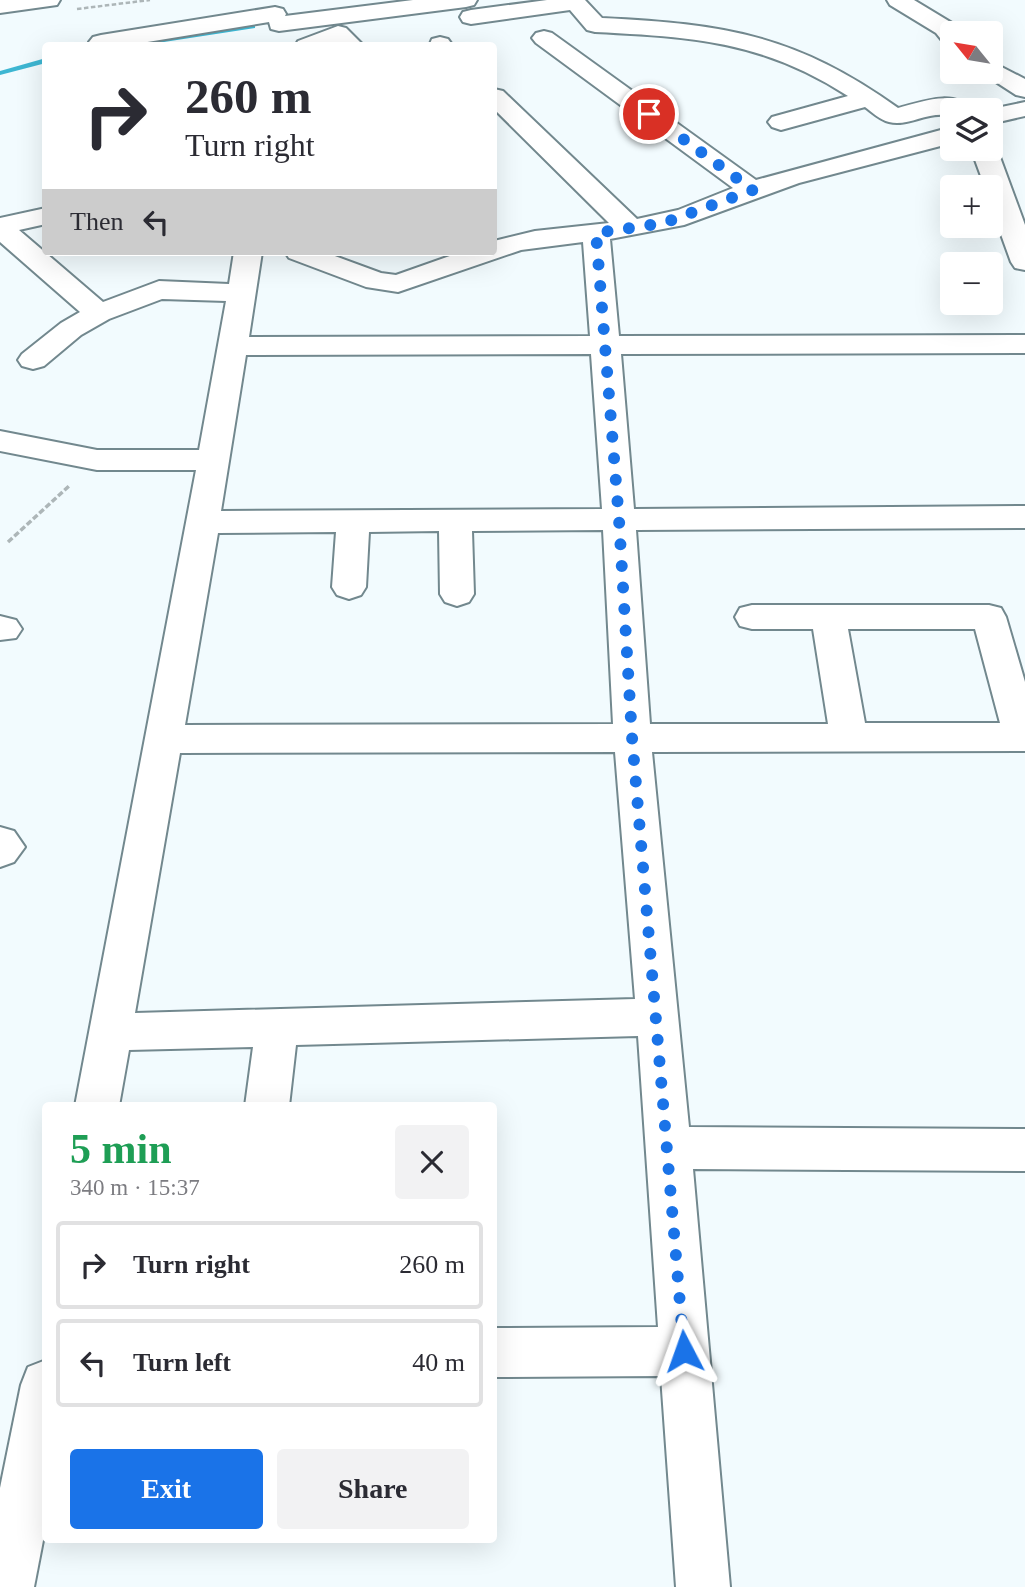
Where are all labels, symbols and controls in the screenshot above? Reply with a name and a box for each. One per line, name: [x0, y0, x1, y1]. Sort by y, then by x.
north arrow: [940, 21, 1003, 84]
map controls: [940, 21, 1003, 315]
text: 260 m: [185, 69, 312, 124]
icon: right: [70, 70, 161, 161]
pin: [619, 84, 679, 144]
icon: arrive: [630, 95, 668, 133]
button: layers: [940, 98, 1003, 161]
text: Turn right: [185, 127, 315, 163]
button: +: [940, 175, 1003, 238]
icon: left: [137, 203, 175, 241]
text: Then: [70, 207, 123, 236]
button: −: [940, 252, 1003, 315]
button: close: [395, 1125, 469, 1199]
text: 5 min: [70, 1126, 172, 1172]
text: 340 m · 15:37: [70, 1175, 200, 1200]
icon: right: [74, 1246, 112, 1284]
text: Turn right: [133, 1250, 250, 1279]
text: 260 m: [399, 1250, 465, 1279]
position arrow: [647, 1314, 721, 1388]
icon: left: [74, 1344, 112, 1382]
text: Turn left: [133, 1348, 231, 1377]
text: 40 m: [412, 1348, 465, 1377]
button: Exit: [70, 1449, 263, 1529]
button: Share: [277, 1449, 469, 1529]

